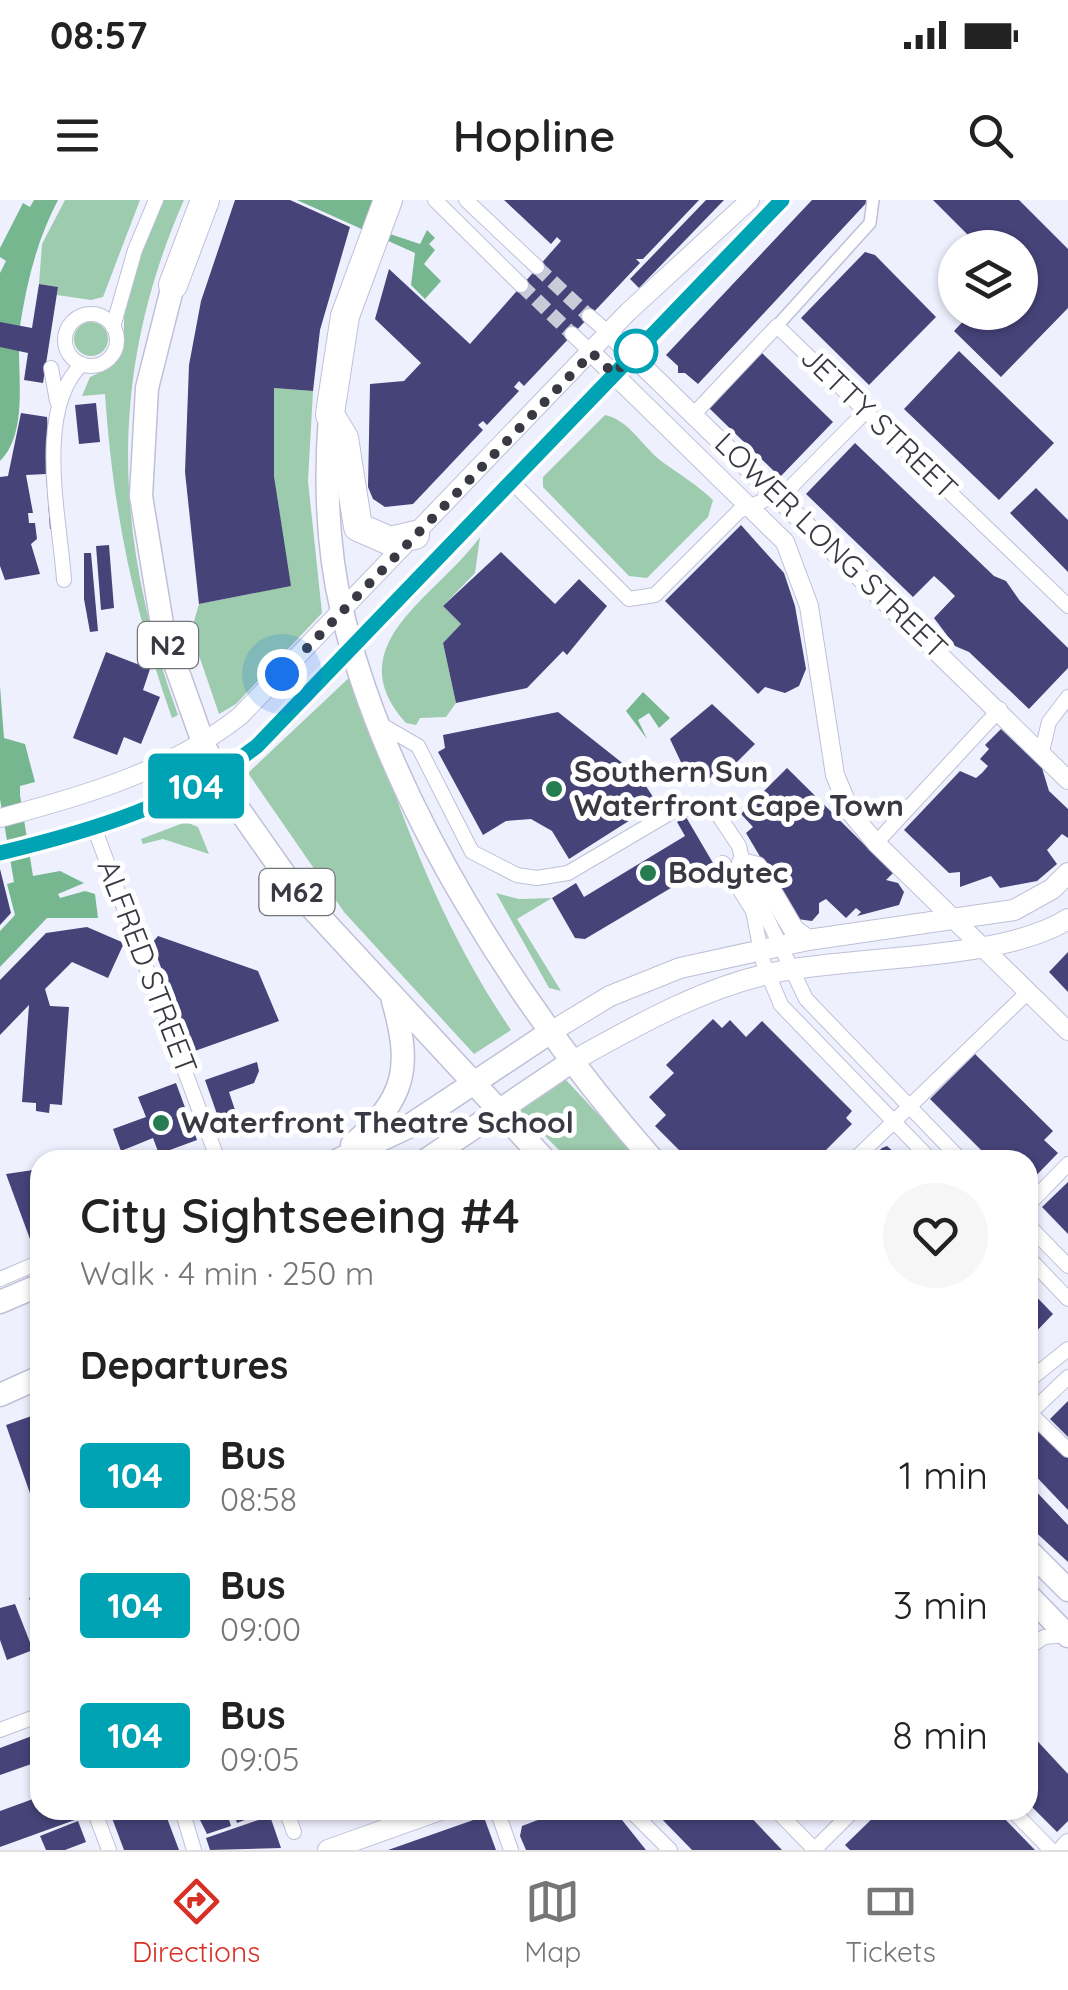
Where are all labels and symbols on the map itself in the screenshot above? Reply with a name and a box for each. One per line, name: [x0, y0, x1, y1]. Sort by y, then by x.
unlabelled marker: [615, 330, 657, 372]
street label: JETTY STREET: [793, 338, 966, 507]
street label: LOWER LONG STREET: [707, 424, 956, 666]
road number: N2: [138, 622, 198, 668]
your location: [257, 649, 307, 699]
place label: Southern Sun Waterfront Cape Town: [574, 752, 904, 824]
line badge: 104: [138, 754, 254, 818]
marker: Southern Sun Waterfront Cape Town: [543, 778, 565, 800]
place label: Bodytec: [668, 853, 788, 891]
street label: ALFRED STREET: [90, 854, 206, 1079]
marker: Bodytec: [637, 862, 659, 884]
road number: M62: [260, 869, 334, 915]
place label: Waterfront Theatre School: [181, 1103, 574, 1141]
marker: Waterfront Theatre School: [150, 1112, 172, 1134]

